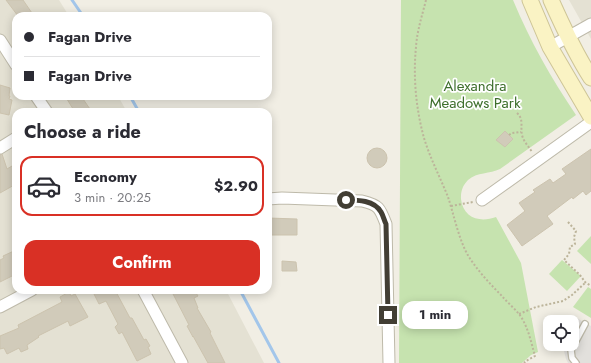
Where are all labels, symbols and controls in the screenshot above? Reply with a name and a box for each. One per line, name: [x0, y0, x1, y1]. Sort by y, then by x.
text: Fagan Drive: [48, 26, 132, 48]
text: Fagan Drive: [48, 65, 132, 87]
park label: Alexandra Meadows Park: [429, 75, 521, 114]
text: Choose a ride: [24, 119, 141, 145]
text: Economy: [74, 166, 137, 188]
icon: car: [26, 168, 62, 204]
text: $2.90: [214, 175, 258, 197]
text: 3 min · 20:25: [74, 188, 151, 207]
route start: [337, 191, 355, 209]
button: Confirm: [24, 240, 260, 286]
callout: 1 min: [402, 301, 468, 329]
text: 1 min: [419, 305, 451, 324]
route end: [379, 306, 397, 324]
map controls: [543, 315, 579, 351]
button: locate: [543, 315, 579, 351]

